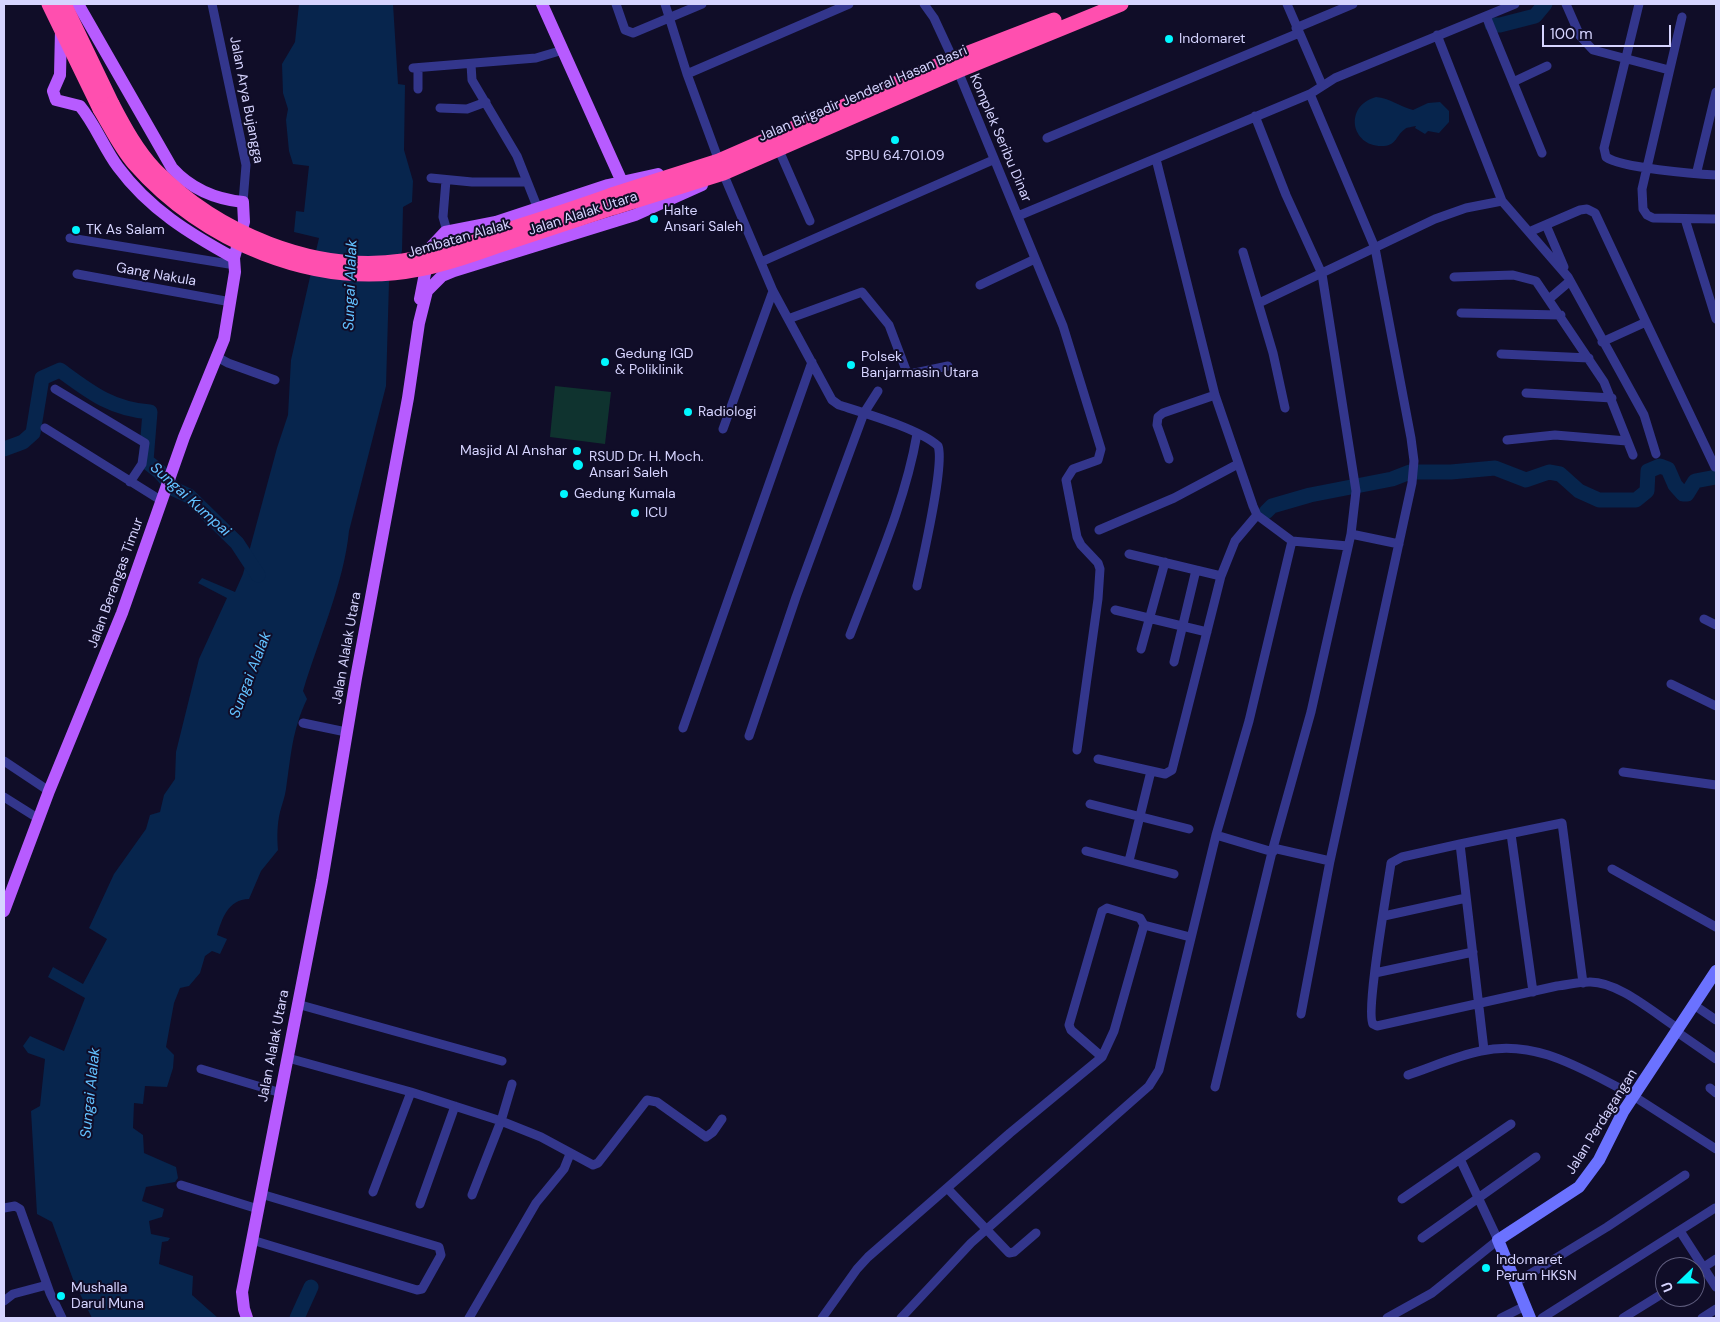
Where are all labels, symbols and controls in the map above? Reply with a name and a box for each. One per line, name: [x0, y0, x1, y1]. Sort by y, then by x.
scale bar: [1545, 15, 1674, 47]
text: 100 m: [1550, 24, 1593, 44]
place label: Indomaret: [1179, 31, 1246, 47]
marker: Indomaret: [1163, 33, 1175, 45]
street label: Jalan Arya Bujangga: [225, 35, 267, 165]
street label: Jalan Brigadir Jenderal Hasan Basri: [756, 42, 970, 146]
street label: Komplek Seribu Dinar: [965, 71, 1035, 205]
marker: SPBU 64.701.09: [889, 134, 901, 146]
place label: SPBU 64.701.09: [845, 148, 945, 164]
street label: Jalan Alalak Utara: [526, 188, 640, 240]
place label: Halte Ansari Saleh: [664, 203, 743, 236]
marker: Halte Ansari Saleh: [648, 213, 660, 225]
street label: Jembatan Alalak: [406, 216, 512, 262]
place label: TK As Salam: [86, 222, 165, 238]
marker: TK As Salam: [70, 224, 82, 236]
water label: Sungai Alalak: [340, 239, 362, 331]
street label: Gang Nakula: [115, 260, 197, 290]
place label: Gedung IGD & Poliklinik: [615, 346, 693, 378]
place label: Polsek Banjarmasin Utara: [861, 349, 979, 382]
marker: Gedung IGD & Poliklinik: [599, 356, 611, 368]
marker: Polsek Banjarmasin Utara: [845, 359, 857, 371]
place label: Radiologi: [698, 404, 756, 420]
marker: Radiologi: [682, 406, 694, 418]
place label: Masjid Al Anshar: [460, 443, 567, 459]
marker: Masjid Al Anshar: [571, 445, 583, 457]
place label: RSUD Dr. H. Moch. Ansari Saleh: [589, 449, 704, 482]
marker: RSUD Dr. H. Moch. Ansari Saleh: [571, 458, 585, 472]
water label: Sungai Kumpai: [146, 459, 234, 541]
place label: Gedung Kumala: [574, 486, 676, 502]
marker: Gedung Kumala: [558, 488, 570, 500]
place label: ICU: [645, 505, 667, 521]
marker: ICU: [629, 507, 641, 519]
street label: Jalan Berangas Timur: [85, 516, 147, 650]
street label: Jalan Alalak Utara: [329, 591, 365, 705]
water label: Sungai Alalak: [226, 629, 276, 721]
street label: Jalan Alalak Utara: [255, 989, 293, 1103]
water label: Sungai Alalak: [77, 1047, 105, 1139]
street label: Jalan Perdagangan: [1563, 1066, 1641, 1178]
place label: Indomaret Perum HKSN: [1496, 1252, 1577, 1284]
north arrow: [1655, 1257, 1705, 1307]
marker: Indomaret Perum HKSN: [1480, 1262, 1492, 1274]
text: U: [1657, 1279, 1677, 1295]
place label: Mushalla Darul Muna: [71, 1280, 144, 1312]
marker: Mushalla Darul Muna: [55, 1290, 67, 1302]

